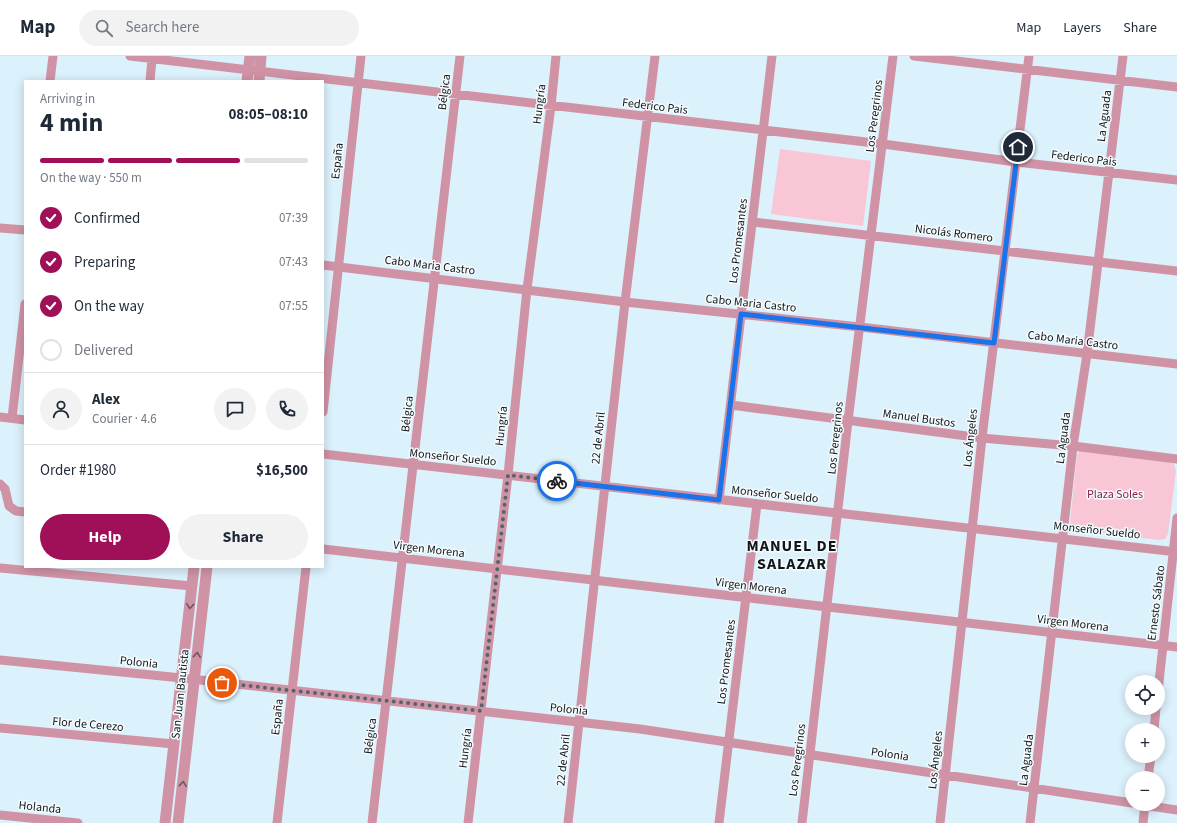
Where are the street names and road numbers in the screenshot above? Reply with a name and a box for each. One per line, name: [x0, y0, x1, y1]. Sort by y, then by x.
street label: Bélgica: [434, 73, 455, 111]
street label: Los Peregrinos: [862, 79, 887, 153]
street label: Hungría: [529, 83, 550, 125]
street label: La Aguada: [1093, 89, 1116, 143]
street label: Federico Pais: [621, 94, 689, 119]
street label: España: [327, 142, 348, 180]
street label: Federico Pais: [1050, 146, 1118, 171]
street label: Los Promesantes: [725, 198, 752, 284]
street label: Nicolás Romero: [914, 220, 994, 247]
street label: Cabo Maria Castro: [384, 252, 476, 279]
street label: Cabo Maria Castro: [705, 290, 797, 317]
street label: Cabo Maria Castro: [1027, 327, 1119, 354]
street label: Bélgica: [397, 395, 418, 433]
street label: Los Peregrinos: [823, 401, 848, 475]
street label: Hungría: [491, 405, 512, 447]
street label: Manuel Bustos: [882, 405, 956, 432]
street label: Los Ángeles: [959, 408, 982, 468]
street label: 22 de Abril: [587, 411, 610, 465]
street label: La Aguada: [1052, 411, 1075, 465]
street label: Monseñor Sueldo: [409, 444, 497, 471]
street label: Monseñor Sueldo: [731, 481, 819, 508]
street label: Monseñor Sueldo: [1053, 517, 1141, 544]
street label: Virgen Morena: [392, 537, 466, 562]
street label: Ernesto Sábato: [1143, 564, 1170, 642]
street label: Virgen Morena: [714, 574, 788, 599]
street label: Virgen Morena: [1036, 611, 1110, 636]
street label: Los Promesantes: [713, 619, 740, 705]
street label: San Juan Bautista: [167, 648, 194, 740]
street label: Polonia: [119, 652, 159, 673]
street label: España: [267, 698, 288, 736]
street label: Polonia: [549, 699, 589, 720]
street label: Flor de Cerezo: [52, 713, 124, 736]
street label: Bélgica: [360, 717, 381, 755]
street label: Los Peregrinos: [785, 723, 810, 797]
street label: Hungría: [455, 727, 476, 769]
street label: Los Ángeles: [924, 730, 947, 790]
street label: 22 de Abril: [552, 733, 575, 787]
street label: La Aguada: [1015, 733, 1038, 787]
street label: Polonia: [870, 743, 910, 766]
street label: Holanda: [18, 797, 62, 818]

